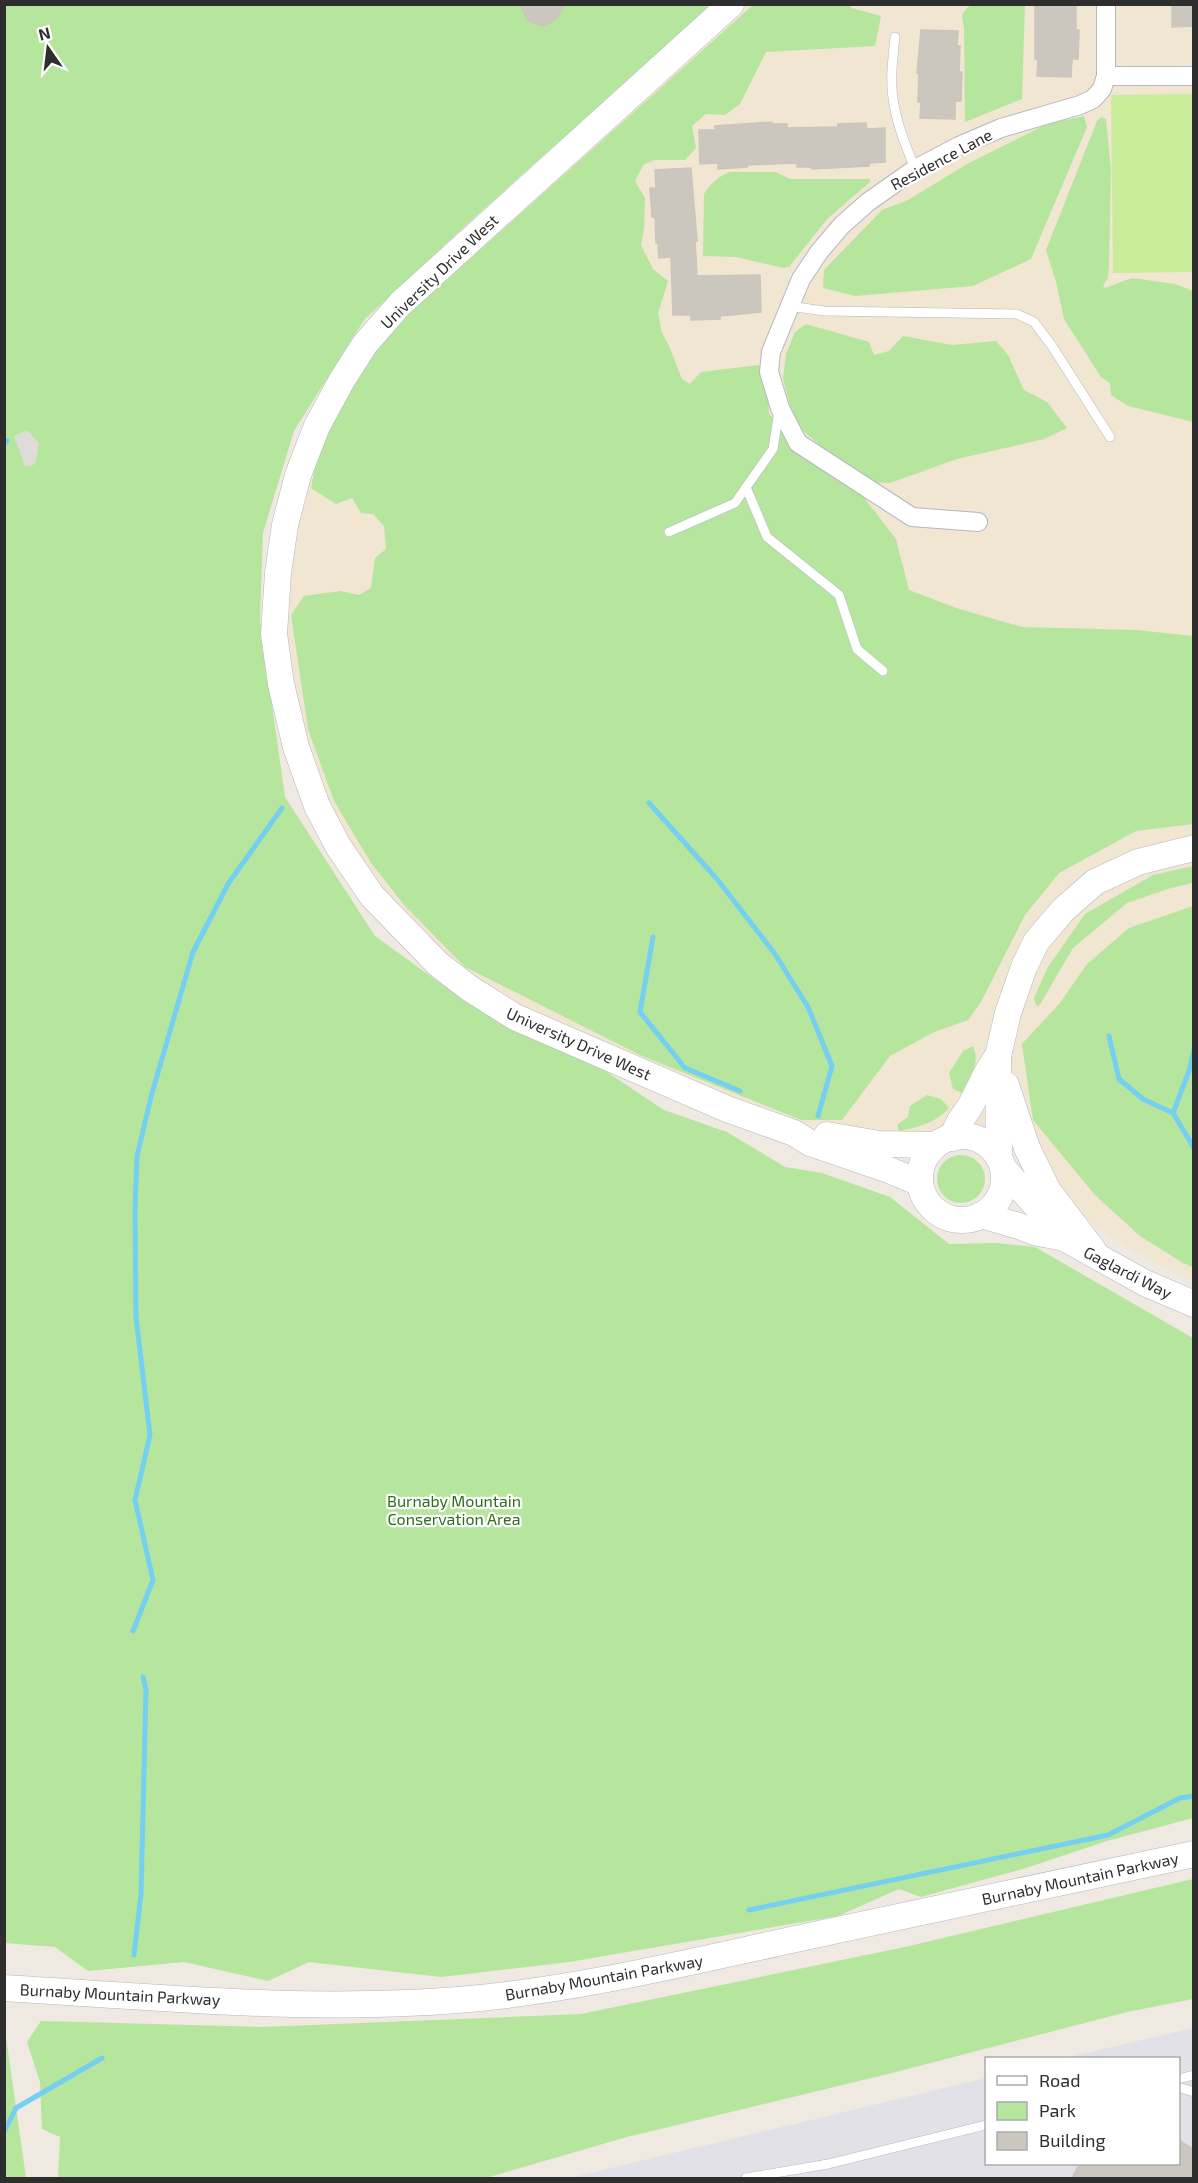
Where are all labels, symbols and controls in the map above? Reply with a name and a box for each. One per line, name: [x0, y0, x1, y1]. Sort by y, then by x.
north arrow: [18, 18, 78, 78]
text: N: [36, 22, 52, 44]
street label: Residence Lane: [887, 124, 995, 194]
street label: University Drive West: [376, 210, 502, 332]
street label: University Drive West: [504, 1003, 654, 1083]
street label: Gaglardi Way: [1081, 1242, 1176, 1303]
park label: Burnaby Mountain Conservation Area: [387, 1491, 521, 1528]
street label: Burnaby Mountain Parkway: [980, 1848, 1181, 1908]
street label: Burnaby Mountain Parkway: [504, 1950, 705, 2004]
street label: Burnaby Mountain Parkway: [19, 1979, 221, 2009]
legend: [985, 2057, 1180, 2165]
text: Road: [1039, 2069, 1080, 2091]
text: Park: [1039, 2099, 1076, 2121]
text: Building: [1039, 2129, 1106, 2151]

